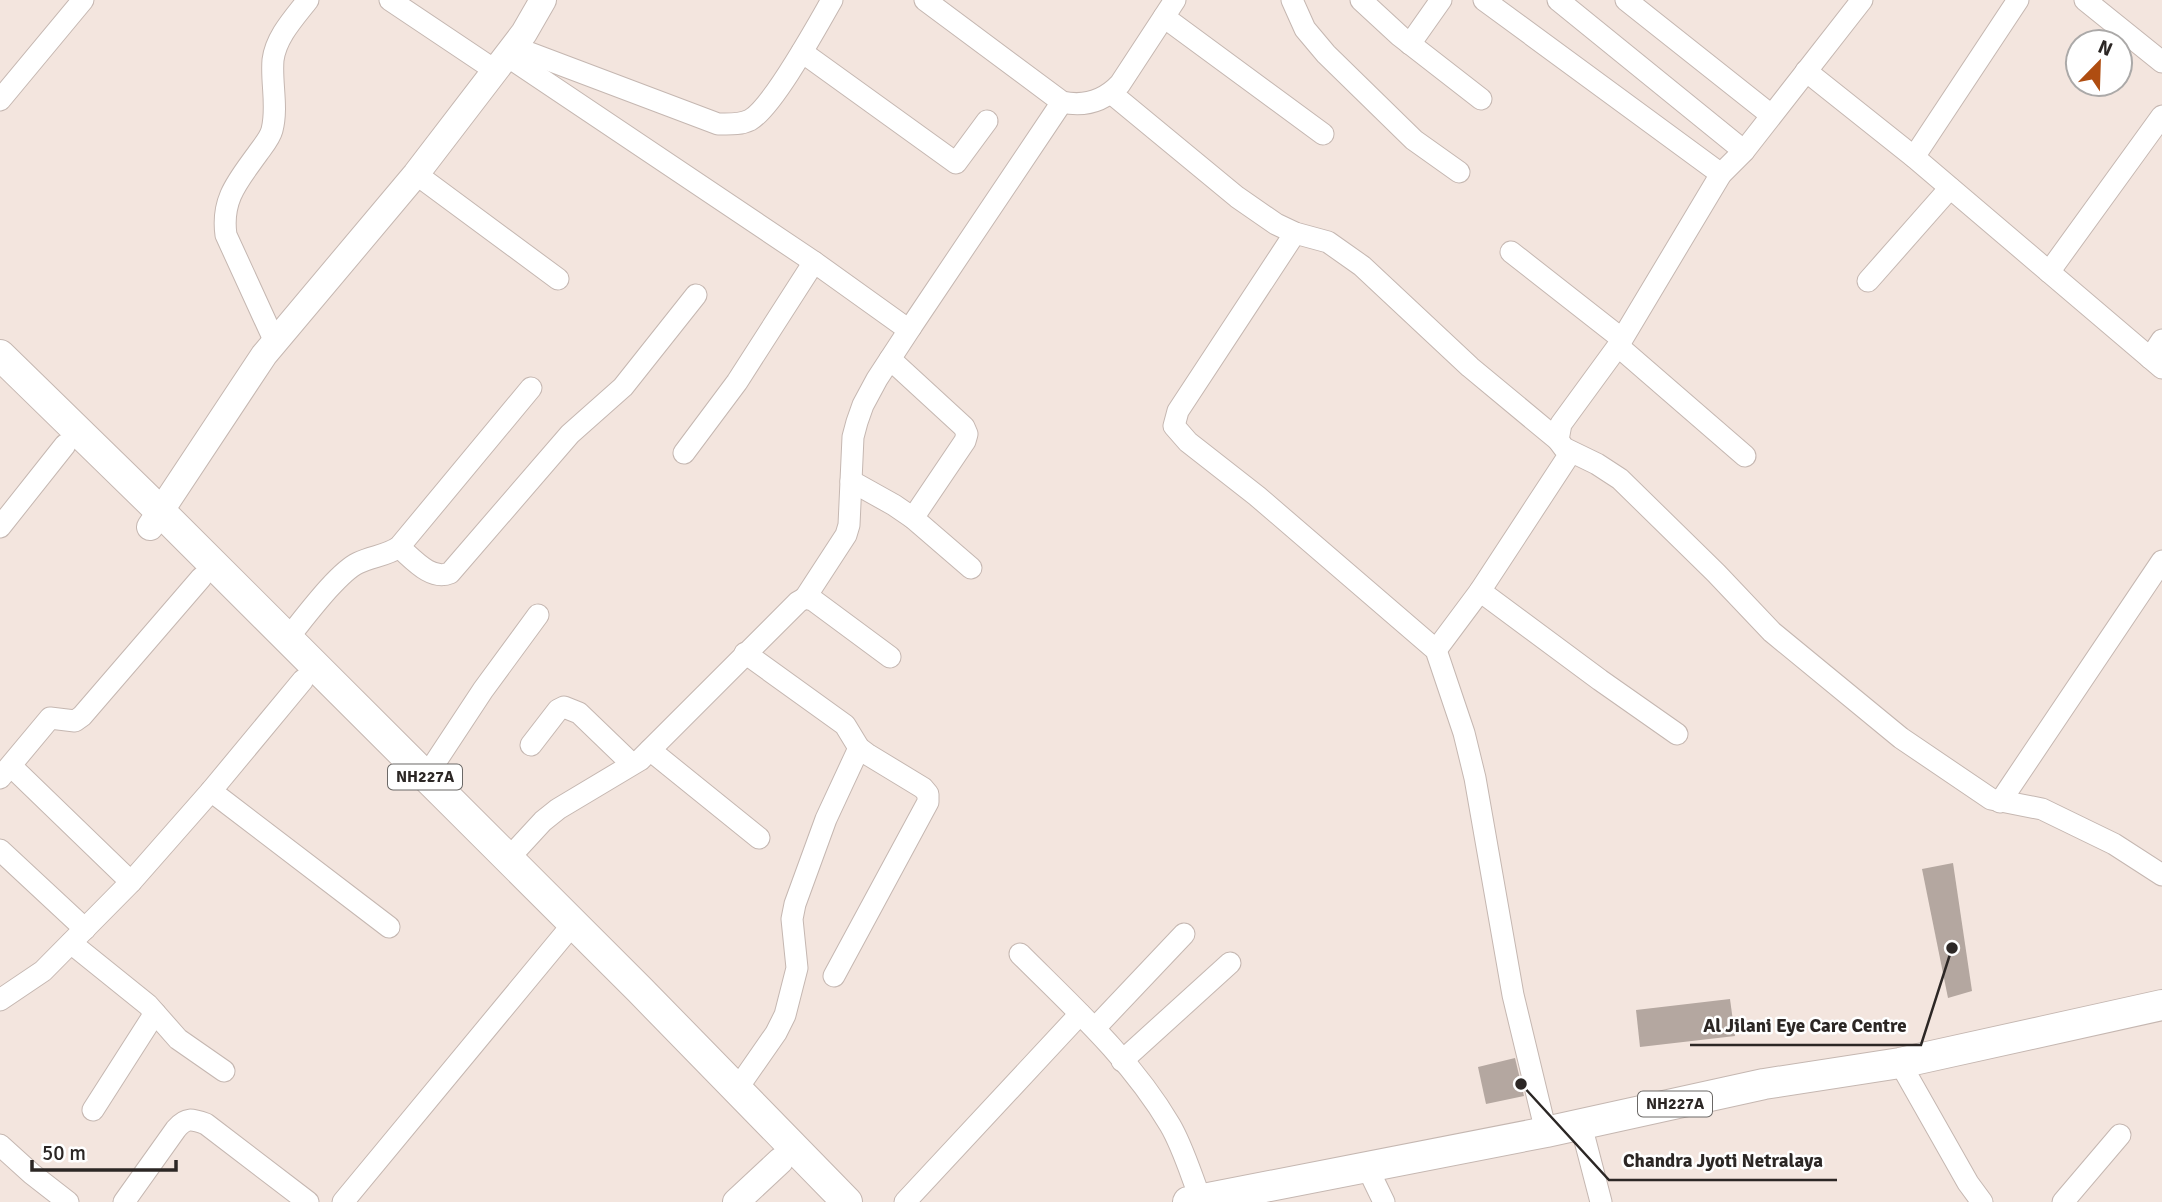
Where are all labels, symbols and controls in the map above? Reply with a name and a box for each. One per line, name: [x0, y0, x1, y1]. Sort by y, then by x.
north arrow: [2064, 28, 2134, 98]
text: N: [2094, 35, 2116, 62]
road number: NH227A: [388, 764, 462, 790]
callout: Al Jilani Eye Care Centre: [1690, 1005, 1921, 1045]
text: Al Jilani Eye Care Centre: [1703, 1014, 1907, 1038]
road number: NH227A: [1638, 1092, 1712, 1116]
scale bar: [32, 1128, 175, 1172]
text: 50 m: [42, 1140, 86, 1166]
callout: Chandra Jyoti Netralaya: [1609, 1140, 1837, 1180]
text: Chandra Jyoti Netralaya: [1623, 1149, 1823, 1173]

